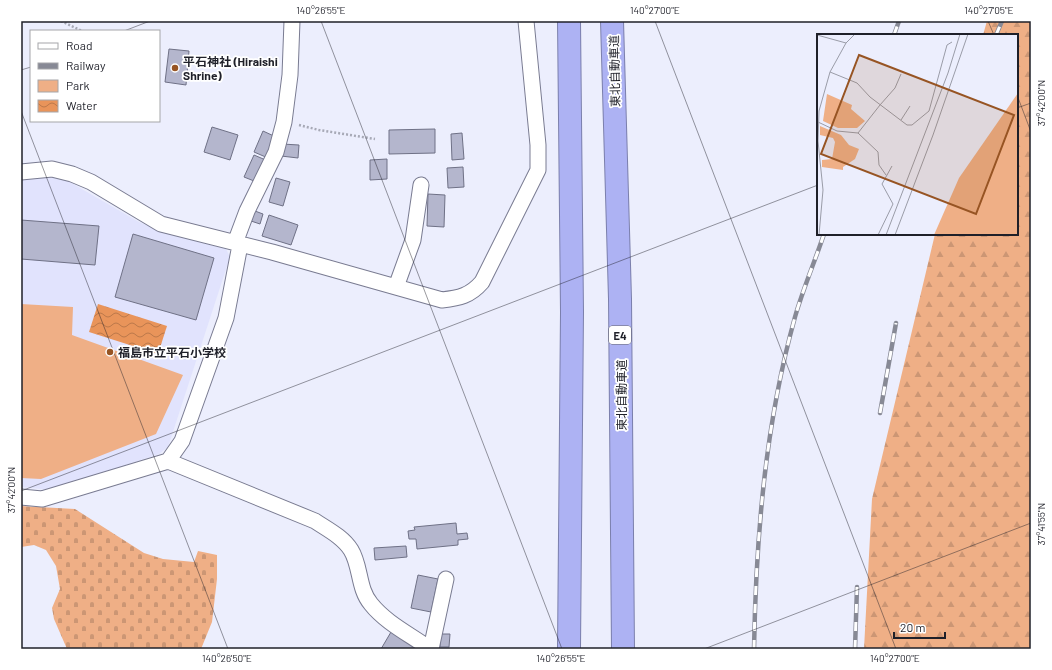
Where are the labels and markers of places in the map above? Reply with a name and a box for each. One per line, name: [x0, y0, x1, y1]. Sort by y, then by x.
place label: 平石神社 (Hiraishi Shrine): [183, 54, 278, 82]
marker: 平石神社 (Hiraishi Shrine): [170, 63, 180, 73]
place label: 福島市立平石小学校: [118, 345, 226, 359]
marker: 福島市立平石小学校: [105, 347, 115, 357]

